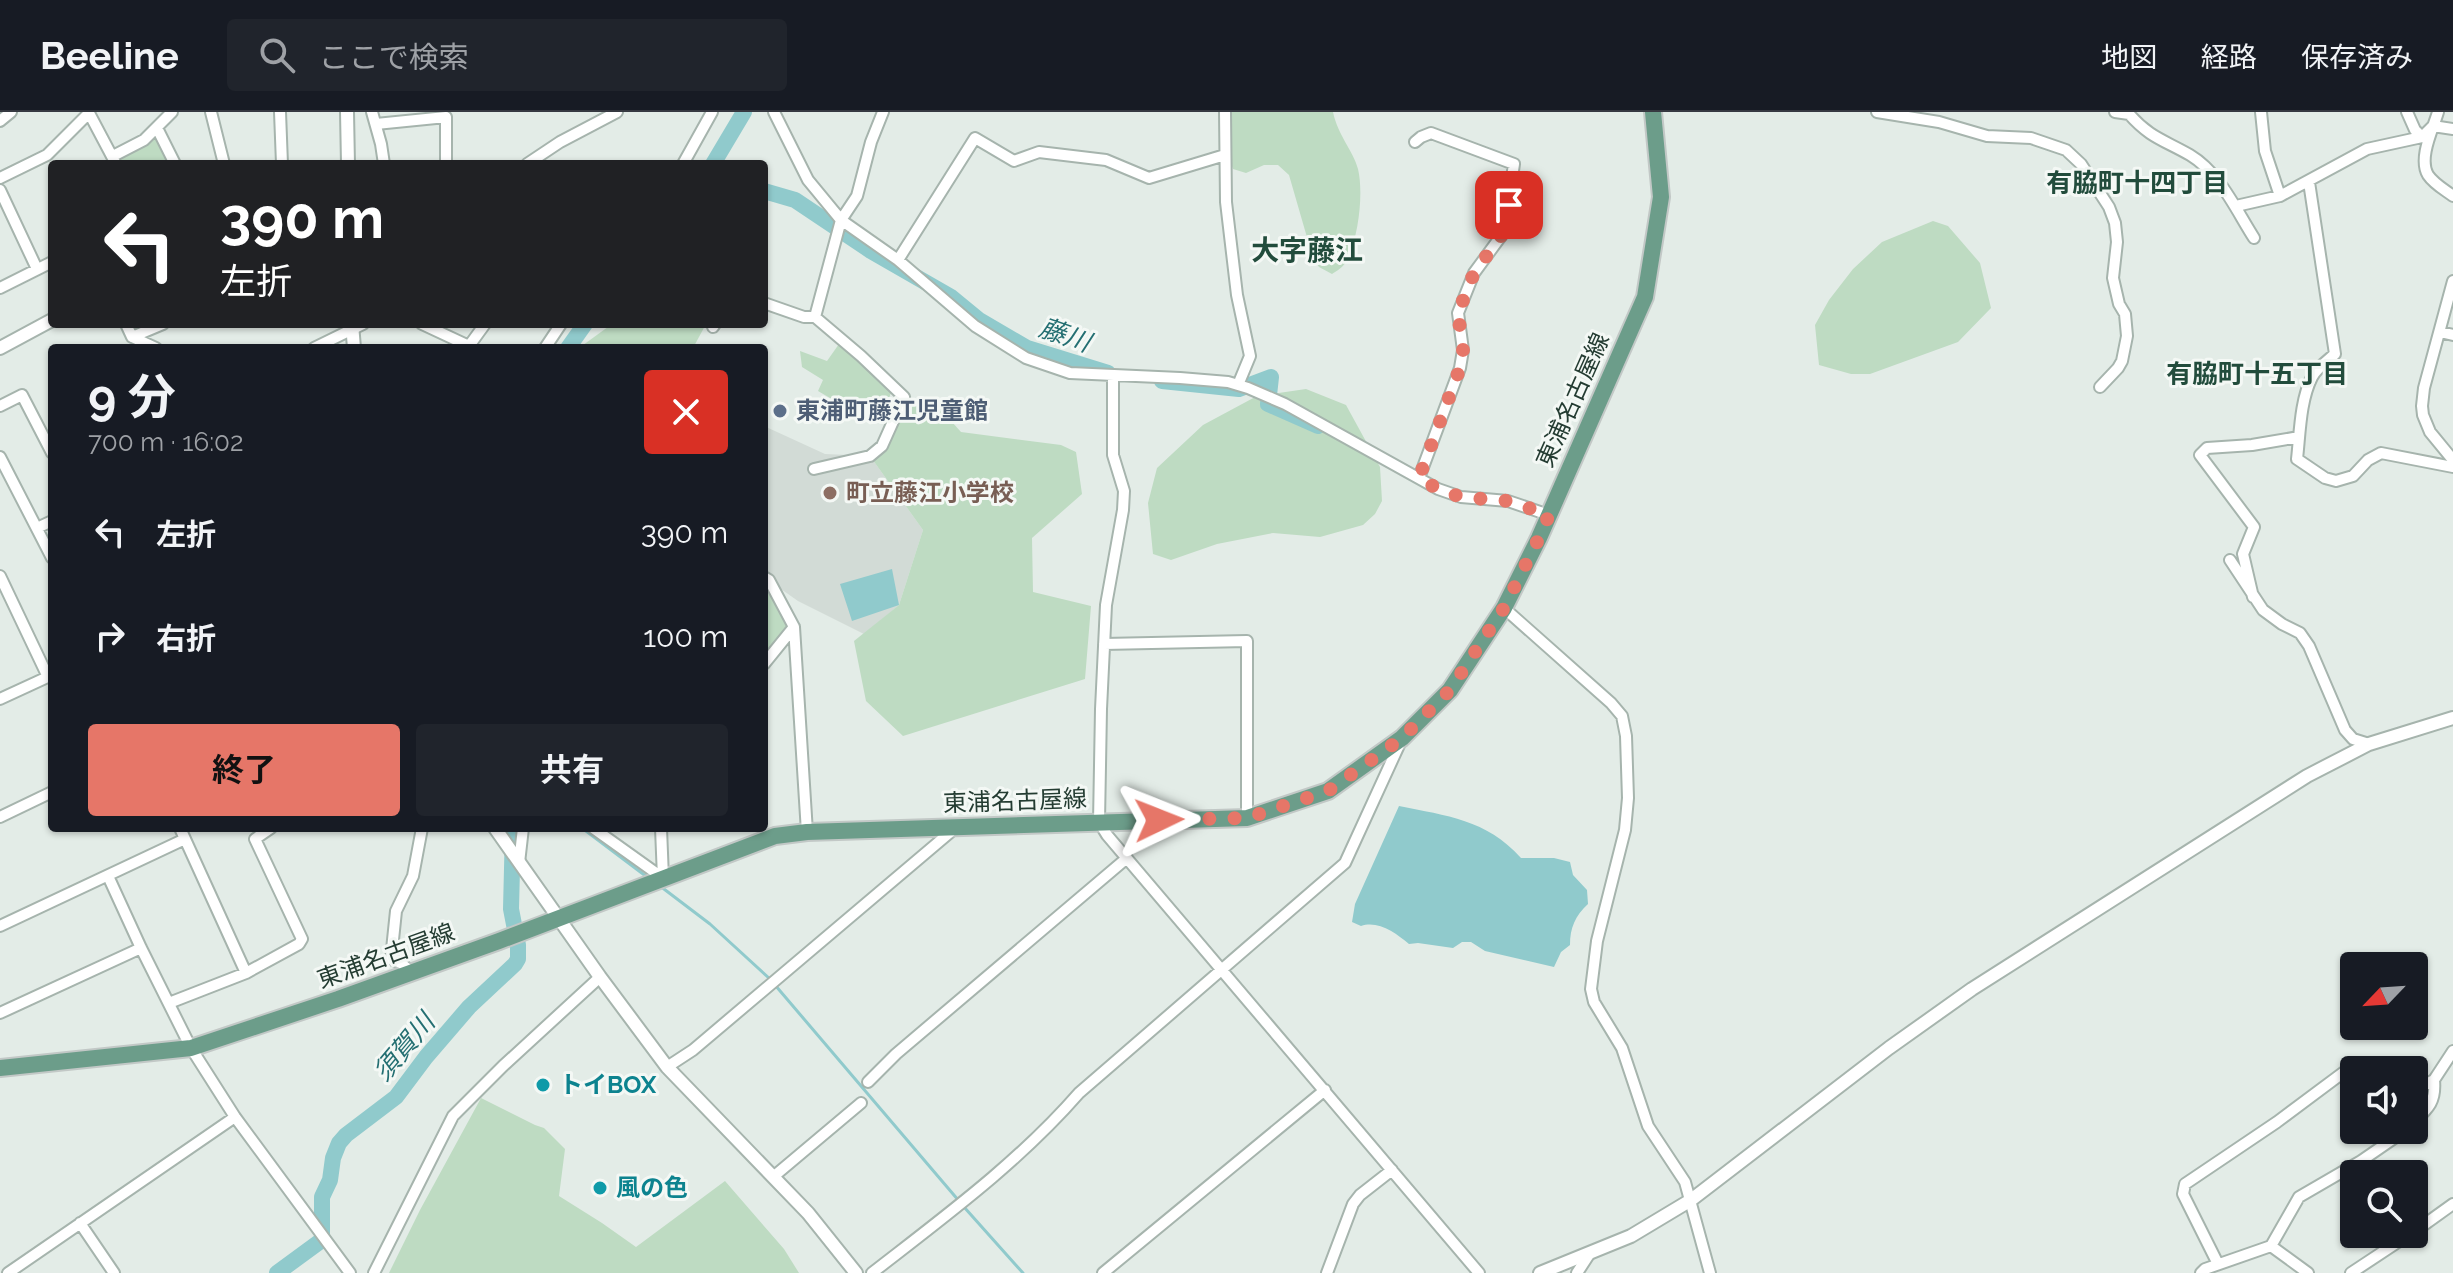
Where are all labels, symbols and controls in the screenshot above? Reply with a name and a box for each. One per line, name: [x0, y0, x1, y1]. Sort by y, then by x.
search box: [227, 19, 787, 91]
text: Beeline: [40, 33, 179, 78]
icon: search: [255, 33, 299, 77]
text: ここで検索: [319, 40, 469, 75]
text: 地図: [2101, 41, 2157, 74]
text: 経路: [2201, 41, 2257, 74]
text: 保存済み: [2301, 41, 2413, 74]
district label: 有脇町十四丁目: [2046, 168, 2228, 198]
pin: [1475, 171, 1543, 239]
icon: arrive: [1487, 183, 1531, 227]
text: 390 m: [220, 185, 384, 251]
icon: left: [88, 192, 192, 296]
district label: 大字藤江: [1251, 234, 1363, 267]
text: 左折: [220, 260, 292, 302]
water label: 藤川: [1036, 312, 1097, 359]
street label: 東浦名古屋線: [1530, 328, 1615, 471]
district label: 有脇町十五丁目: [2166, 359, 2348, 389]
text: 9 分: [88, 369, 176, 425]
button: close: [644, 370, 728, 454]
place label: 東浦町藤江児童館: [796, 396, 988, 425]
marker: 東浦町藤江児童館: [771, 402, 789, 420]
text: 700 m · 16:02: [88, 427, 243, 457]
place label: 町立藤江小学校: [846, 478, 1014, 507]
marker: 町立藤江小学校: [821, 484, 839, 502]
icon: left: [88, 510, 132, 554]
text: 390 m: [641, 515, 728, 550]
text: 左折: [156, 517, 216, 552]
icon: right: [88, 614, 132, 658]
text: 100 m: [643, 619, 728, 654]
text: 右折: [156, 621, 216, 656]
button: 終了: [88, 724, 400, 816]
button: 共有: [416, 724, 728, 816]
position arrow: [1117, 778, 1201, 862]
street label: 東浦名古屋線: [943, 783, 1087, 818]
street label: 東浦名古屋線: [313, 917, 458, 994]
north arrow: [2340, 952, 2428, 1040]
map controls: [2340, 952, 2428, 1248]
water label: 須賀川: [367, 1005, 442, 1087]
button: sound: [2340, 1056, 2428, 1144]
place label: トイBOX: [559, 1070, 657, 1099]
marker: トイBOX: [534, 1076, 552, 1094]
button: search: [2340, 1160, 2428, 1248]
place label: 風の色: [616, 1173, 688, 1202]
marker: 風の色: [591, 1179, 609, 1197]

